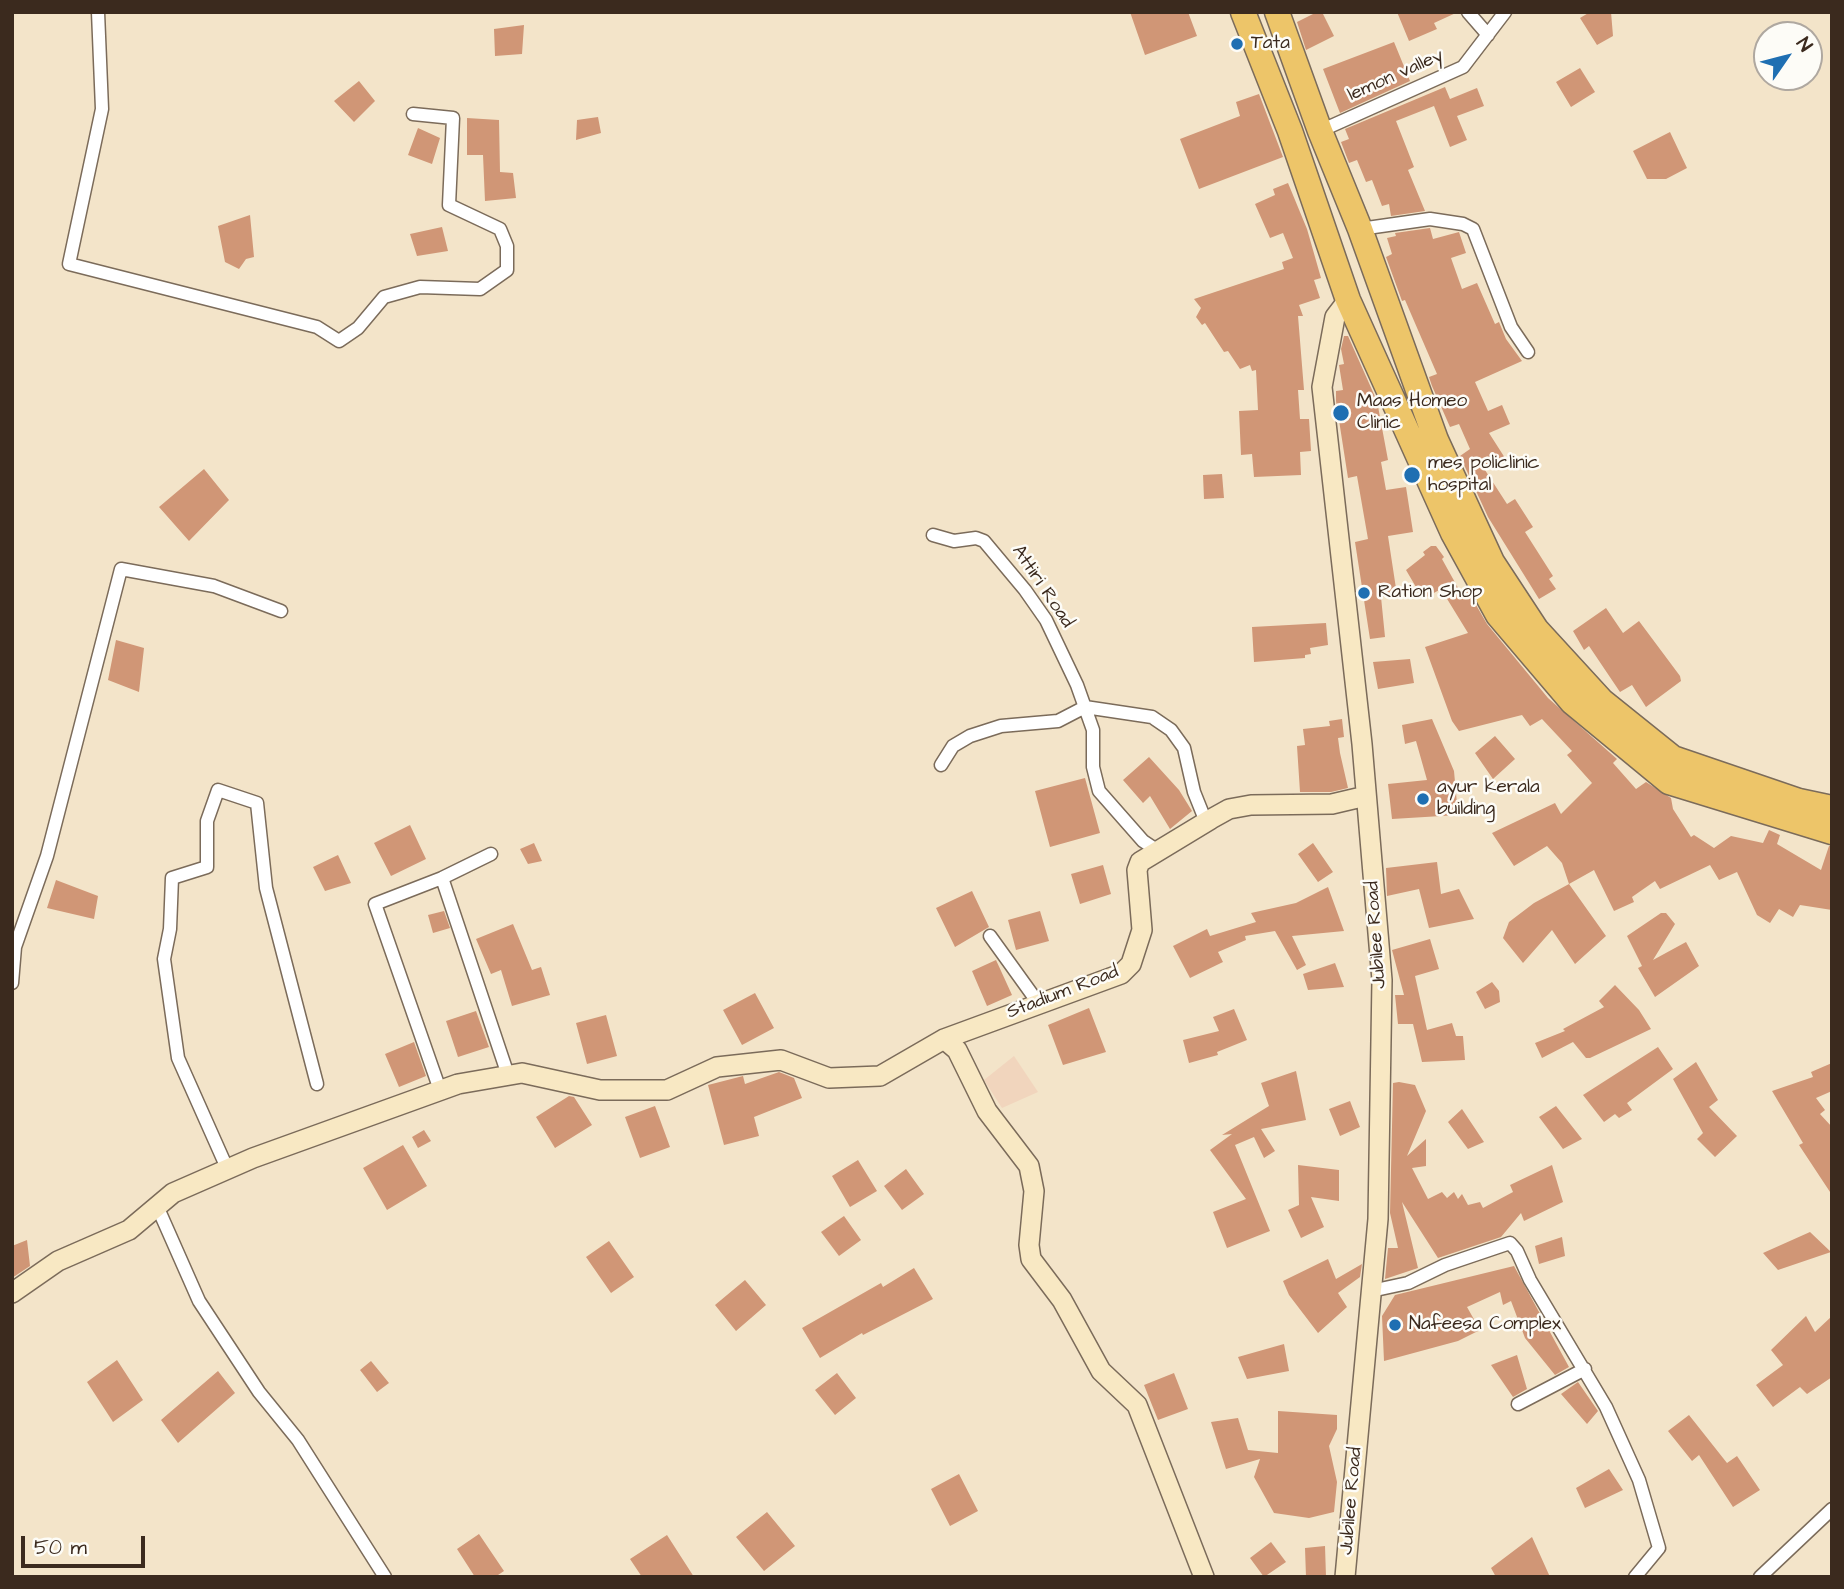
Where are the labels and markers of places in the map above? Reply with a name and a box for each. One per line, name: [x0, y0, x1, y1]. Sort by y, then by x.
place label: Tata: [1251, 33, 1290, 55]
marker: Tata: [1229, 36, 1245, 52]
place label: Maas Homeo Clinic: [1357, 391, 1467, 435]
marker: Maas Homeo Clinic: [1331, 403, 1351, 423]
place label: mes policlinic hospital: [1428, 453, 1540, 497]
marker: mes policlinic hospital: [1402, 465, 1422, 485]
place label: Ration Shop: [1378, 582, 1482, 604]
marker: Ration Shop: [1356, 585, 1372, 601]
place label: ayur kerala building: [1437, 777, 1540, 821]
marker: ayur kerala building: [1415, 791, 1431, 807]
place label: Nafeesa Complex: [1409, 1314, 1561, 1336]
marker: Nafeesa Complex: [1387, 1317, 1403, 1333]

